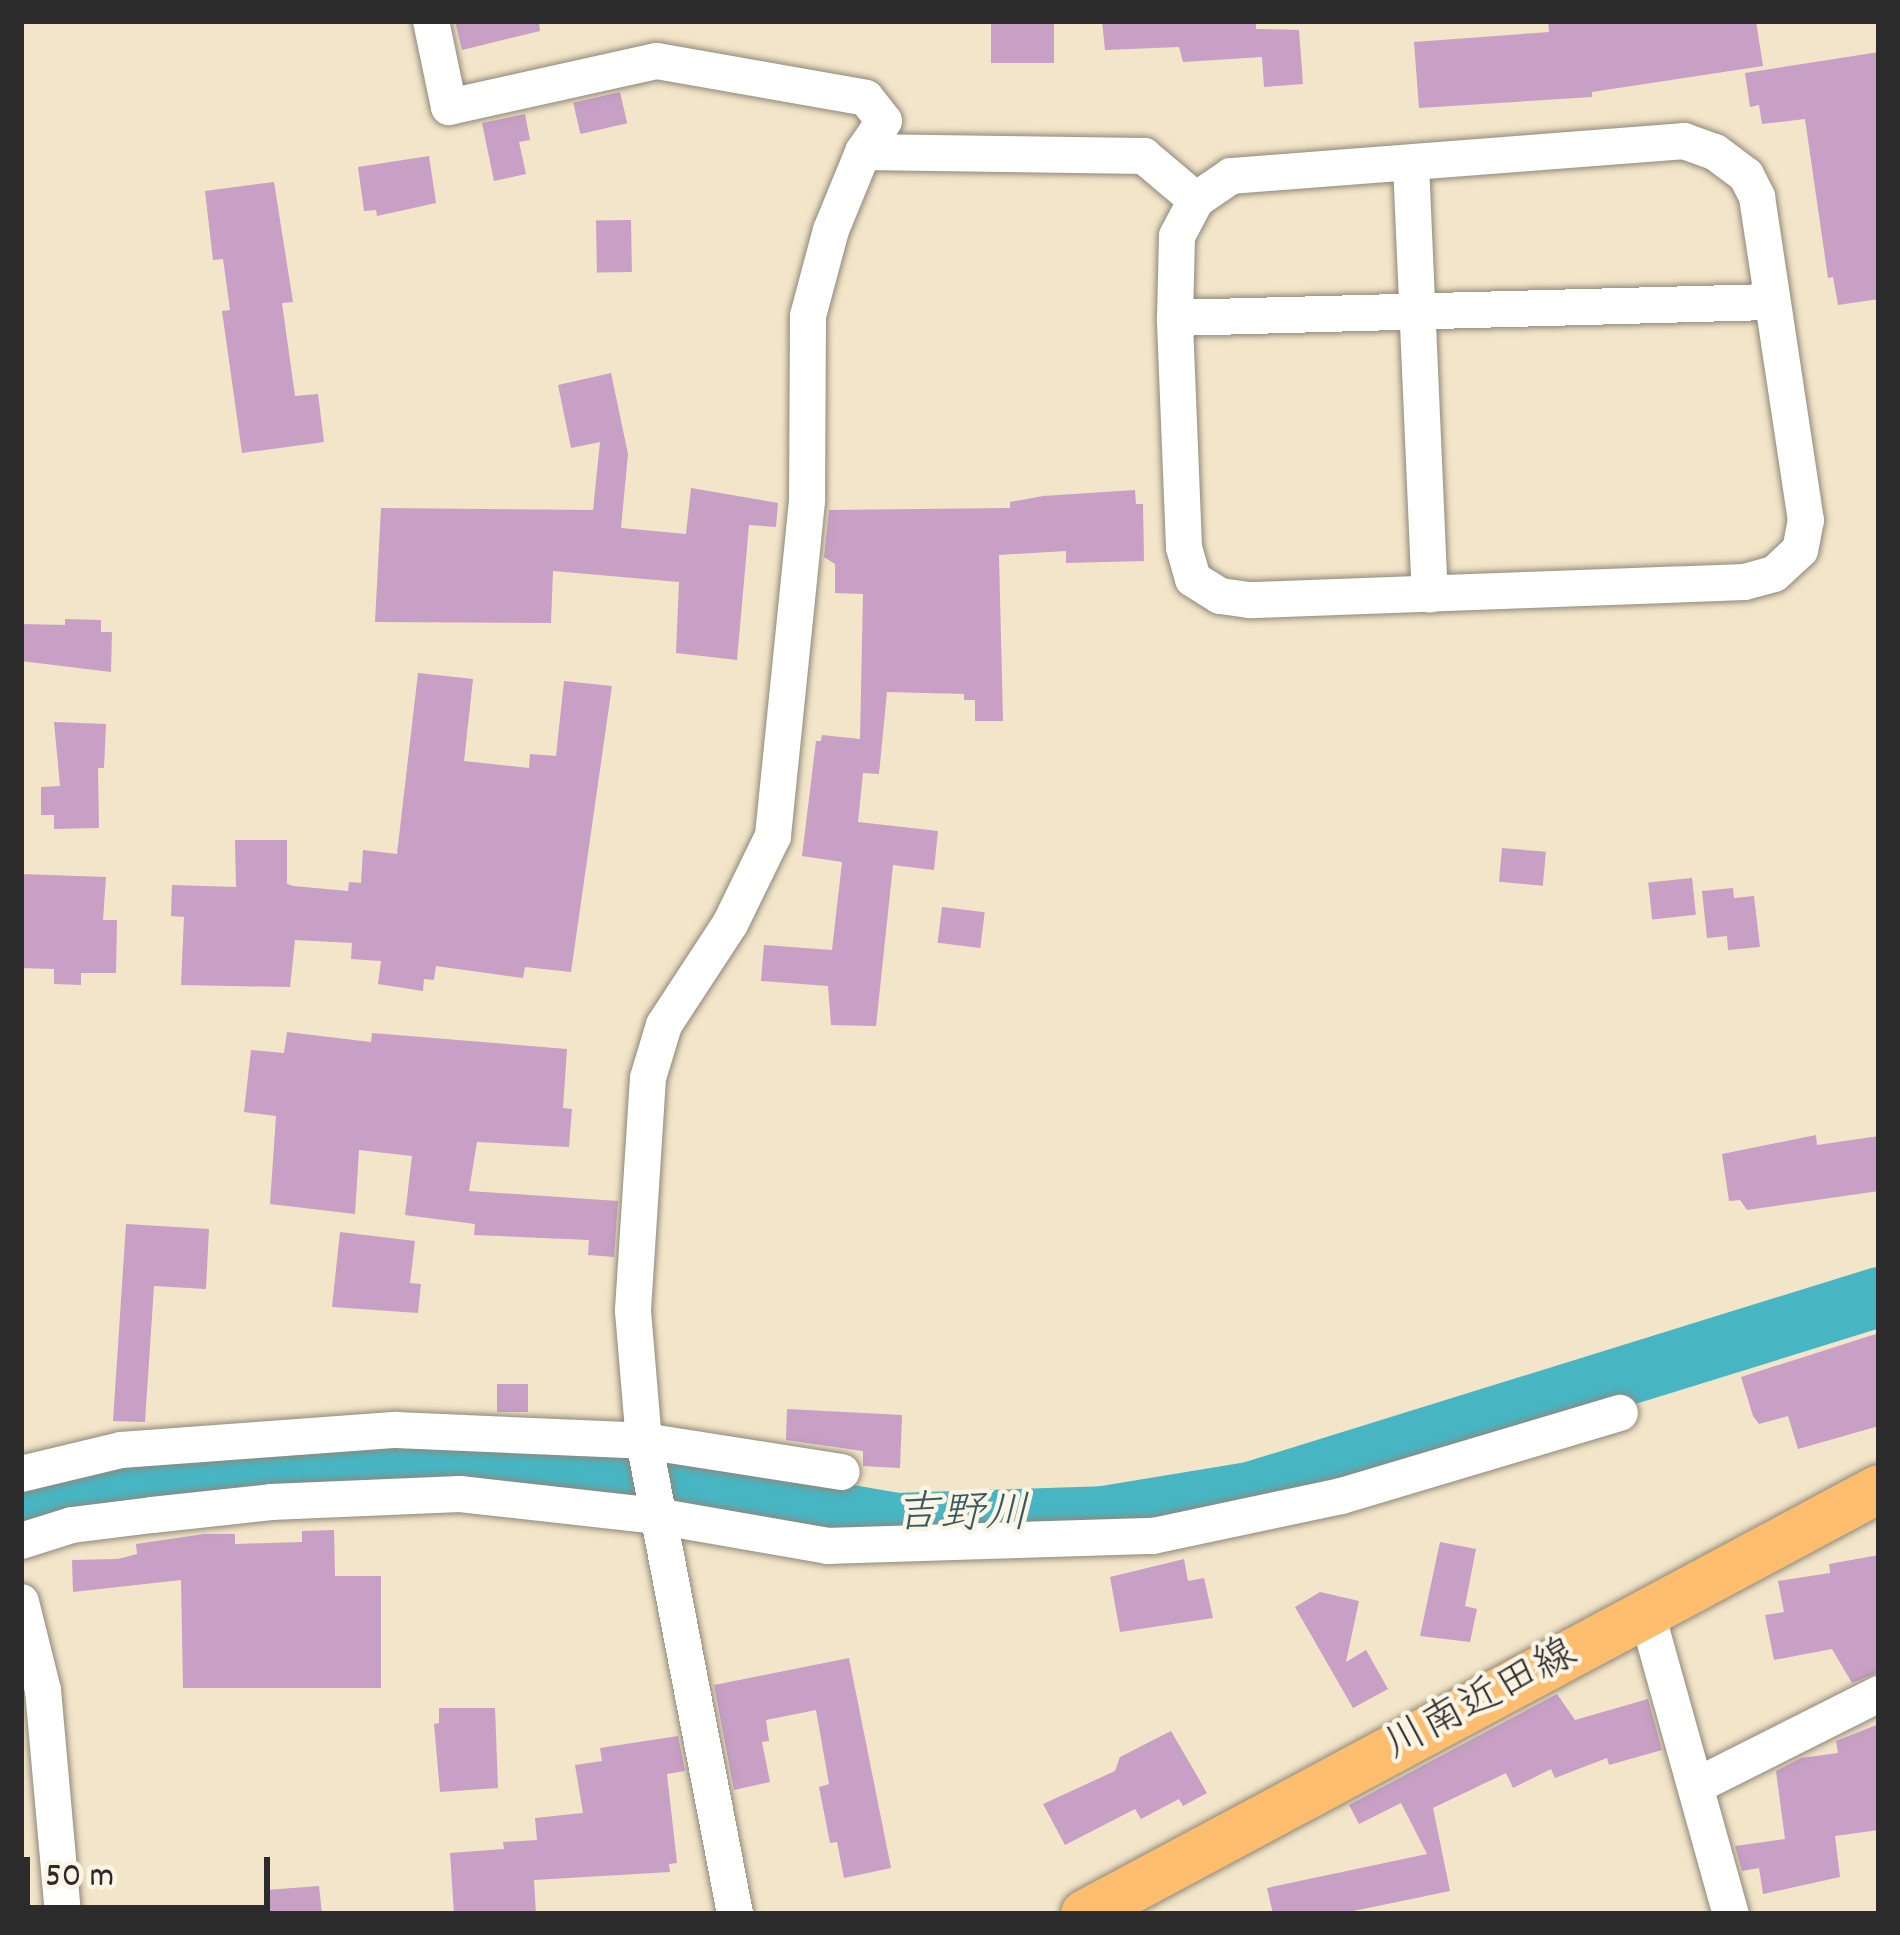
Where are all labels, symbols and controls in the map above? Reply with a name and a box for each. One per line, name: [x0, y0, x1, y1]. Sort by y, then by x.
water label: 吉野川: [895, 1491, 1029, 1545]
street label: 川南近田線: [1377, 1630, 1587, 1774]
scale bar: [30, 1833, 276, 1907]
text: 50 m: [45, 1852, 114, 1904]

